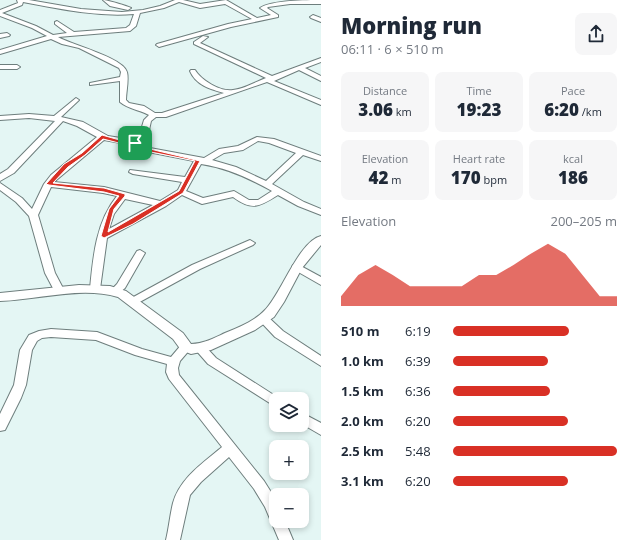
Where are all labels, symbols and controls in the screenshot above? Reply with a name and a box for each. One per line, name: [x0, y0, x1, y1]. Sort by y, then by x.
text: Morning run: [341, 10, 482, 40]
button: share: [575, 13, 617, 55]
text: 06:11 · 6 × 510 m: [341, 40, 444, 58]
text: Distance: [363, 83, 407, 98]
text: Time: [466, 83, 492, 98]
text: Pace: [561, 83, 585, 98]
text: 3.06: [358, 98, 393, 121]
text: 19:23: [457, 98, 501, 121]
text: 6:20: [544, 98, 579, 121]
text: km: [393, 104, 412, 119]
text: /km: [579, 104, 602, 119]
pin: [118, 126, 152, 160]
icon: arrive: [124, 132, 146, 154]
text: Elevation: [362, 151, 408, 166]
text: Heart rate: [453, 151, 505, 166]
text: kcal: [563, 151, 583, 166]
text: 42: [369, 166, 388, 189]
text: 170: [451, 166, 481, 189]
text: 186: [558, 166, 588, 189]
text: m: [388, 172, 401, 187]
text: bpm: [481, 172, 507, 187]
text: Elevation: [341, 212, 396, 230]
text: 200–205 m: [550, 212, 617, 230]
text: 510 m: [341, 322, 379, 340]
text: 6:19: [405, 322, 431, 340]
text: 1.0 km: [341, 352, 384, 370]
text: 6:39: [405, 352, 431, 370]
text: 1.5 km: [341, 382, 384, 400]
text: 6:36: [405, 382, 431, 400]
map controls: [269, 392, 309, 528]
button: layers: [269, 392, 309, 432]
text: 2.0 km: [341, 412, 384, 430]
text: 6:20: [405, 412, 431, 430]
button: +: [269, 440, 309, 480]
text: 2.5 km: [341, 442, 384, 460]
text: 5:48: [405, 442, 431, 460]
text: 3.1 km: [341, 472, 384, 490]
text: 6:20: [405, 472, 431, 490]
button: −: [269, 488, 309, 528]

